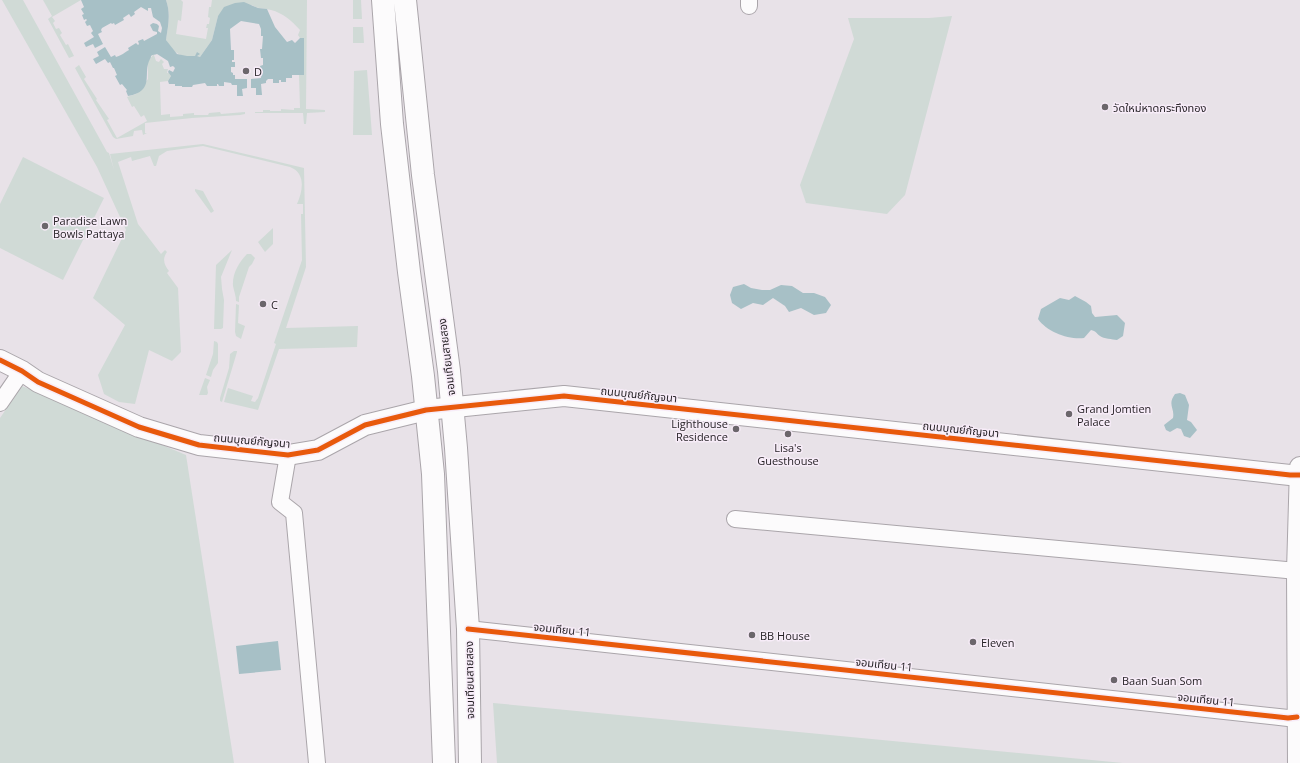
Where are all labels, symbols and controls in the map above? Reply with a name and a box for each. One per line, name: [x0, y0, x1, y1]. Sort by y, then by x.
place label: D: [254, 64, 262, 79]
marker: D: [241, 66, 251, 76]
place label: วัดใหม่หาดกระทึงทอง: [1113, 100, 1207, 115]
marker: วัดใหม่หาดกระทึงทอง: [1100, 102, 1110, 112]
place label: Paradise Lawn Bowls Pattaya: [53, 213, 127, 241]
marker: Paradise Lawn Bowls Pattaya: [40, 221, 50, 231]
place label: C: [271, 297, 278, 312]
marker: C: [258, 299, 268, 309]
street label: จอมเทียนสายสอง: [434, 317, 458, 397]
street label: ถนนบุณย์กัญจนา: [600, 383, 678, 405]
place label: Grand Jomtien Palace: [1077, 401, 1151, 429]
marker: Grand Jomtien Palace: [1064, 409, 1074, 419]
place label: Lighthouse Residence: [671, 416, 728, 444]
street label: ถนนบุณย์กัญจนา: [922, 418, 1000, 440]
marker: Lighthouse Residence: [731, 424, 741, 434]
street label: ถนนบุณย์กัญจนา: [213, 429, 291, 451]
marker: Lisa's Guesthouse: [783, 429, 793, 439]
place label: Lisa's Guesthouse: [757, 440, 819, 468]
street label: จอมเทียน 11: [533, 619, 591, 639]
place label: BB House: [760, 628, 810, 643]
marker: BB House: [747, 630, 757, 640]
place label: Eleven: [981, 635, 1014, 650]
marker: Eleven: [968, 637, 978, 647]
street label: จอมเทียนสายสอง: [461, 641, 477, 719]
street label: จอมเทียน 11: [855, 654, 913, 674]
place label: Baan Suan Som: [1122, 673, 1202, 688]
marker: Baan Suan Som: [1109, 675, 1119, 685]
street label: จอมเทียน 11: [1177, 689, 1235, 709]

